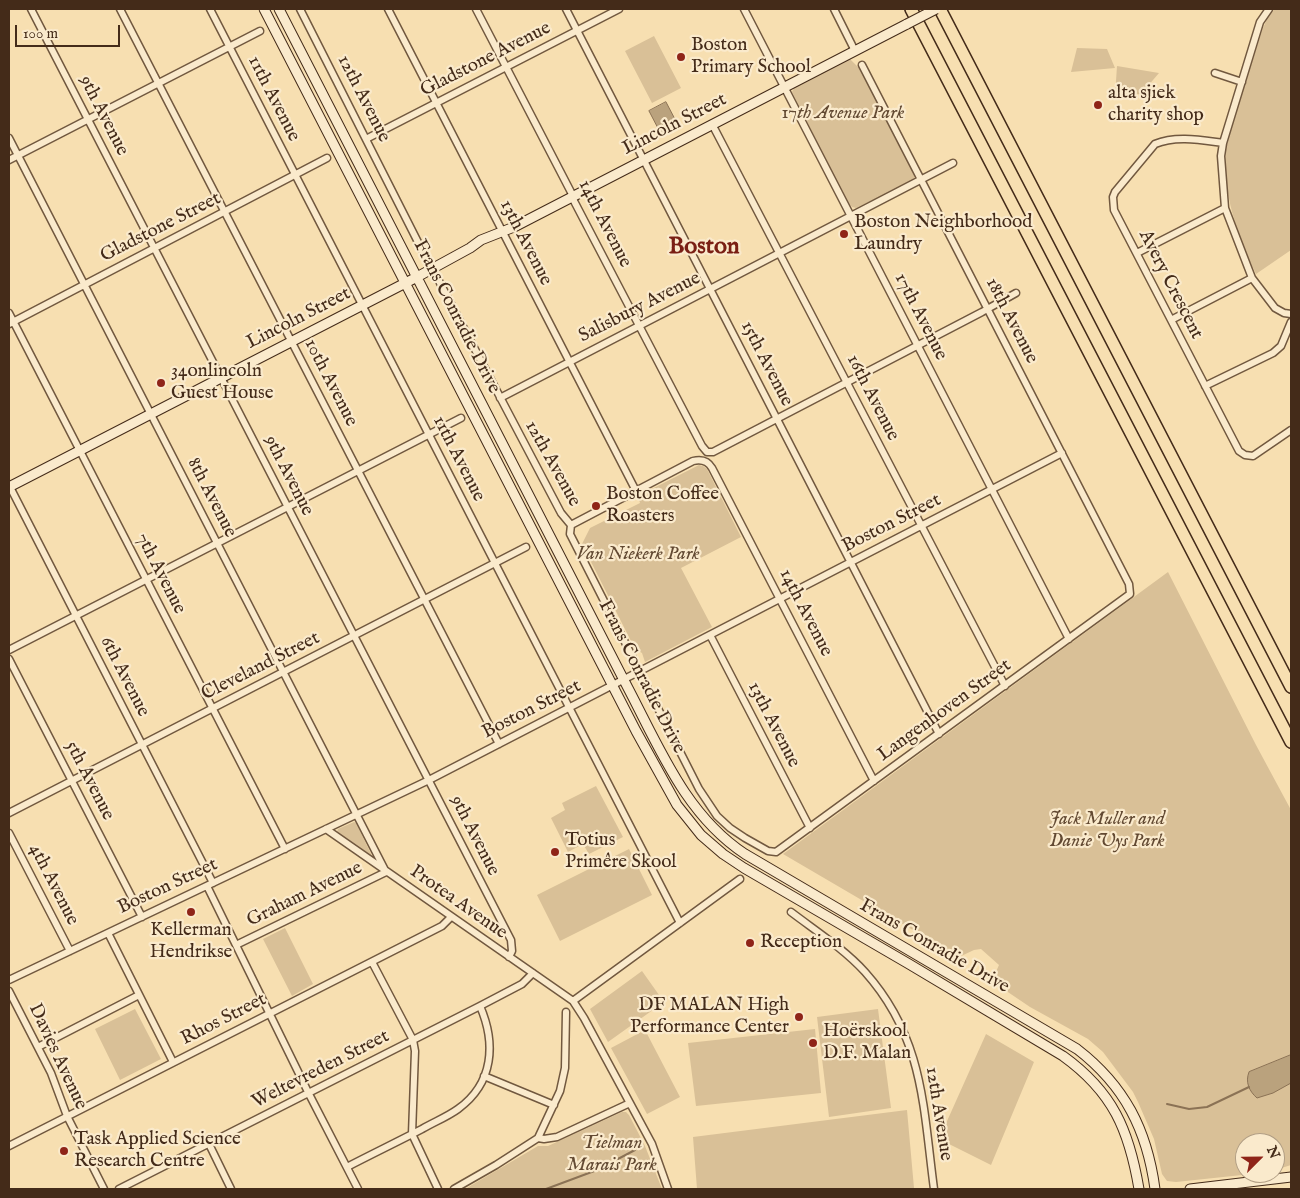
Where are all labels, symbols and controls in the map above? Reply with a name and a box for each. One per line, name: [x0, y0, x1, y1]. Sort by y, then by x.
scale bar: [18, 15, 122, 47]
street label: Gladstone Avenue: [417, 17, 555, 103]
text: 100 m: [23, 24, 58, 43]
place label: Boston Primary School: [691, 35, 811, 79]
marker: Boston Primary School: [675, 51, 687, 63]
street label: 11th Avenue: [242, 52, 304, 146]
street label: 12th Avenue: [331, 52, 395, 146]
street label: 9th Avenue: [73, 72, 133, 160]
place label: alta sjiek charity shop: [1108, 83, 1204, 127]
street label: Lincoln Street: [619, 89, 731, 161]
marker: alta sjiek charity shop: [1092, 99, 1104, 111]
park label: 17th Avenue Park: [782, 103, 904, 125]
street label: 14th Avenue: [572, 176, 636, 272]
street label: Gladstone Street: [97, 188, 225, 268]
street label: 13th Avenue: [494, 196, 556, 290]
place label: Boston Neighborhood Laundry: [854, 212, 1032, 256]
street label: Avery Crescent: [1133, 227, 1207, 343]
marker: Boston Neighborhood Laundry: [838, 228, 850, 240]
district label: Boston: [668, 234, 740, 262]
street label: Frans Conradie Drive: [407, 236, 505, 398]
street label: Salisbury Avenue: [575, 268, 705, 348]
street label: 17th Avenue: [888, 270, 952, 364]
street label: 18th Avenue: [980, 274, 1042, 368]
street label: Lincoln Street: [243, 283, 355, 355]
street label: 15th Avenue: [735, 317, 797, 411]
street label: 10th Avenue: [298, 335, 362, 431]
street label: 16th Avenue: [841, 351, 903, 445]
place label: 34onlincoln Guest House: [171, 361, 273, 405]
marker: 34onlincoln Guest House: [155, 377, 167, 389]
street label: 11th Avenue: [427, 412, 489, 506]
street label: 12th Avenue: [519, 417, 585, 511]
street label: 9th Avenue: [258, 432, 318, 520]
street label: 8th Avenue: [181, 454, 241, 542]
place label: Boston Coffee Roasters: [606, 484, 719, 528]
street label: Boston Street: [839, 489, 945, 559]
marker: Boston Coffee Roasters: [590, 500, 602, 512]
street label: 7th Avenue: [130, 530, 190, 618]
park label: Van Niekerk Park: [576, 544, 700, 566]
street label: 14th Avenue: [773, 565, 837, 661]
street label: Frans Conradie Drive: [592, 596, 690, 758]
street label: Cleveland Street: [198, 627, 324, 707]
street label: 6th Avenue: [94, 633, 154, 721]
street label: Langenhoven Street: [874, 655, 1016, 767]
street label: Boston Street: [479, 675, 585, 745]
street label: 13th Avenue: [742, 678, 804, 772]
street label: 5th Avenue: [59, 738, 119, 824]
street label: 9th Avenue: [444, 792, 504, 880]
park label: Jack Muller and Danie Uys Park: [1049, 809, 1165, 853]
place label: Totius Primêre Skool: [565, 830, 677, 874]
street label: 4th Avenue: [23, 841, 83, 929]
marker: Totius Primêre Skool: [549, 846, 561, 858]
street label: Boston Street: [114, 854, 222, 920]
street label: Graham Avenue: [244, 857, 366, 933]
street label: Protea Avenue: [405, 861, 511, 945]
street label: Frans Conradie Drive: [855, 895, 1013, 999]
marker: Kellerman Hendrikse: [185, 906, 197, 918]
place label: Kellerman Hendrikse: [150, 920, 232, 964]
place label: Reception: [760, 932, 842, 954]
marker: Reception: [744, 937, 756, 949]
street label: Rhos Street: [178, 989, 270, 1051]
place label: DF MALAN High Performance Center: [630, 995, 789, 1039]
street label: Davies Avenue: [23, 1000, 91, 1114]
marker: DF MALAN High Performance Center: [793, 1011, 805, 1023]
place label: Hoërskool D.F. Malan: [823, 1021, 911, 1065]
street label: Weltevreden Street: [249, 1026, 393, 1114]
marker: Hoërskool D.F. Malan: [807, 1037, 819, 1049]
street label: 12th Avenue: [919, 1065, 957, 1163]
place label: Task Applied Science Research Centre: [74, 1129, 241, 1173]
park label: Tielman Marais Park: [567, 1133, 657, 1177]
north arrow: [1235, 1133, 1285, 1183]
text: N: [1262, 1143, 1284, 1162]
marker: Task Applied Science Research Centre: [58, 1145, 70, 1157]

